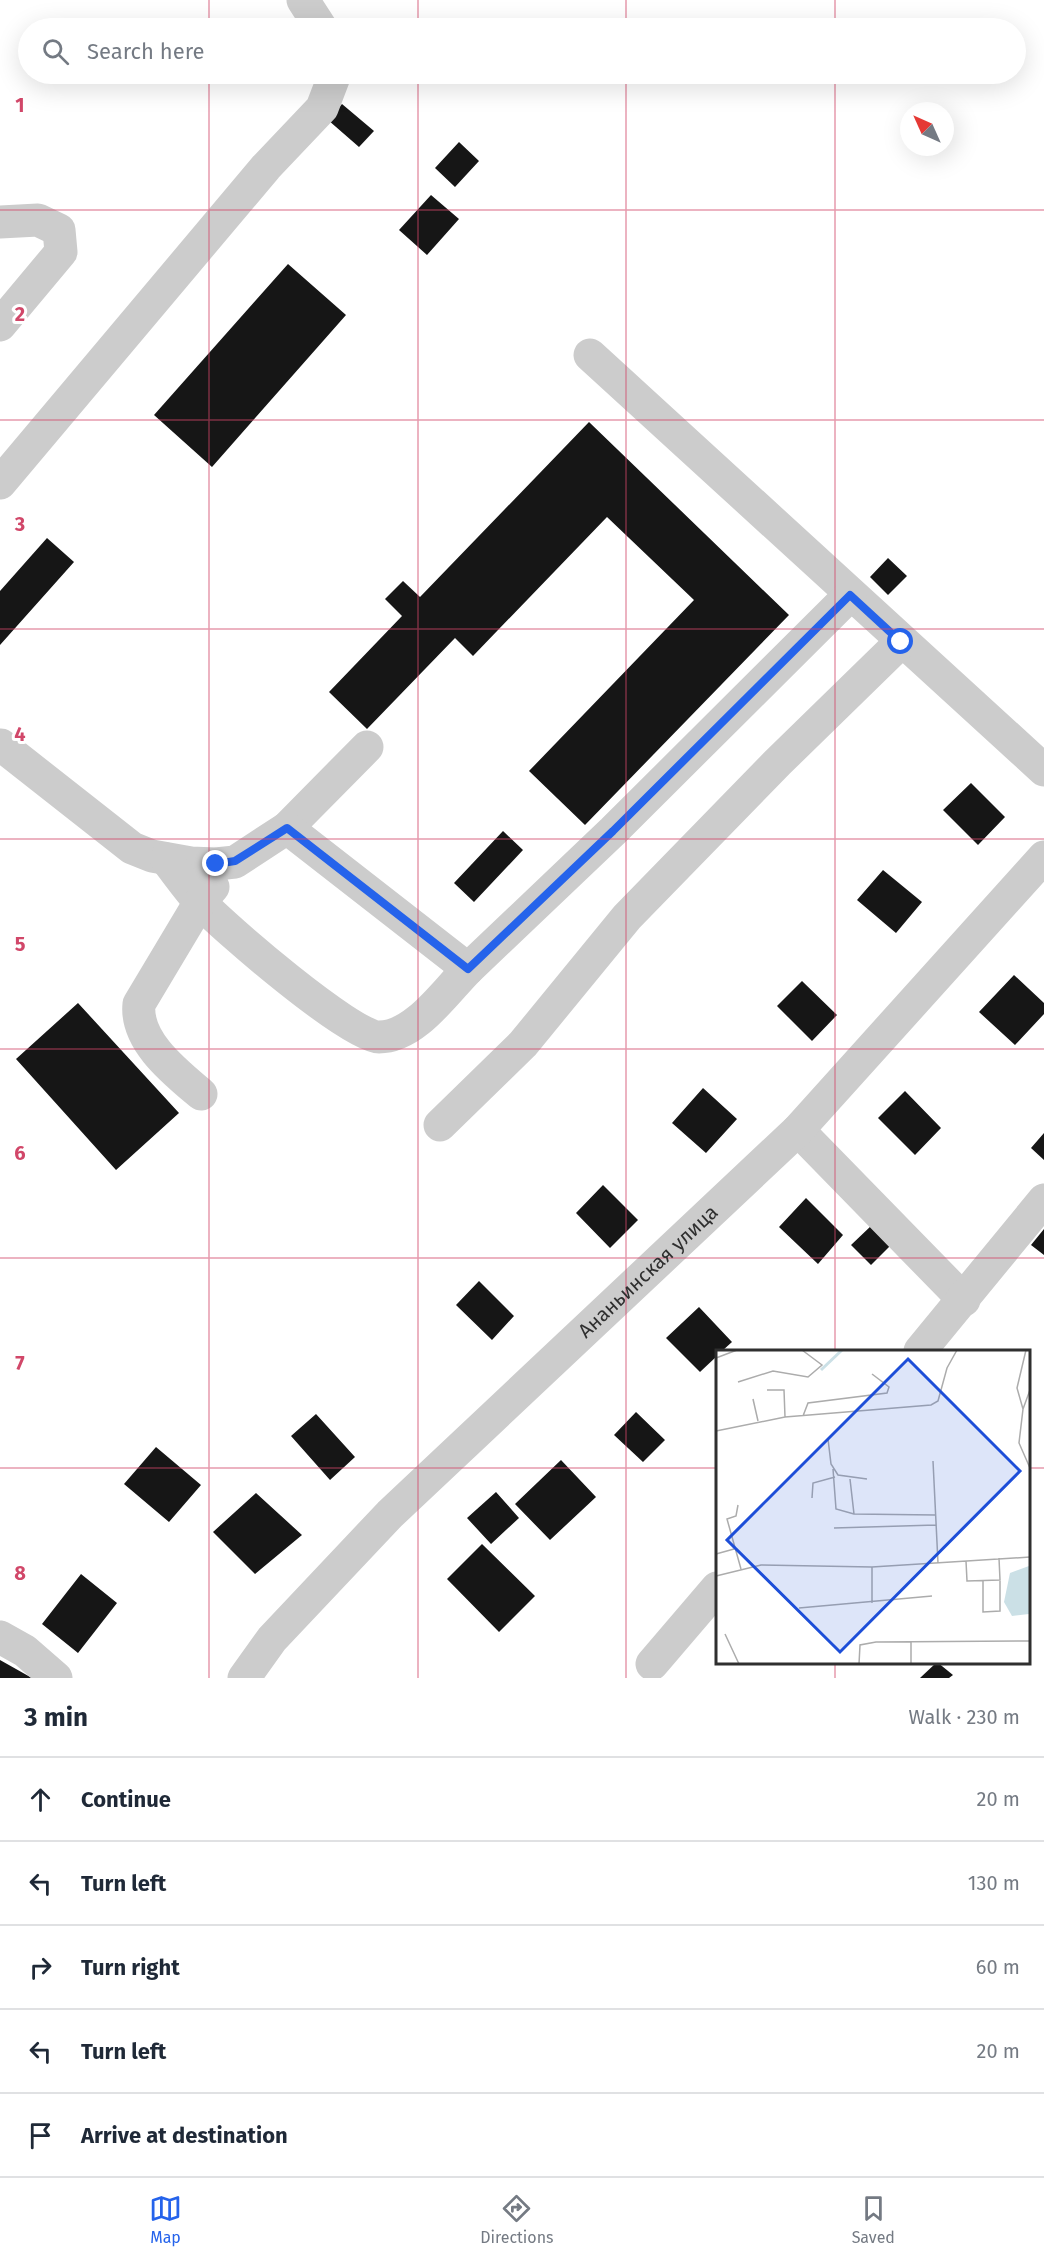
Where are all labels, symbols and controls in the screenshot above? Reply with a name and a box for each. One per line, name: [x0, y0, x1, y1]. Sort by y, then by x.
search box: [18, 18, 1026, 84]
icon: search: [39, 35, 72, 68]
text: Search here: [87, 38, 205, 65]
text: 1: [15, 93, 25, 117]
north arrow: [900, 102, 954, 156]
text: 2: [15, 302, 25, 326]
text: 3: [14, 512, 25, 536]
route start: [887, 628, 913, 654]
text: 4: [14, 722, 26, 746]
route end: [202, 850, 228, 876]
text: 5: [15, 932, 26, 956]
text: 6: [14, 1141, 26, 1165]
street label: Ананьинская улица: [573, 1200, 723, 1343]
inset map: [716, 1350, 1029, 1663]
text: 7: [15, 1351, 25, 1375]
text: 8: [14, 1561, 26, 1585]
text: 3 min: [24, 1702, 88, 1733]
text: Walk · 230 m: [909, 1705, 1020, 1729]
icon: ahead: [24, 1783, 57, 1816]
text: Continue: [81, 1786, 171, 1813]
text: 20 m: [977, 1787, 1020, 1811]
icon: left: [24, 1867, 57, 1900]
text: Turn left: [81, 1870, 166, 1897]
text: 130 m: [968, 1871, 1020, 1895]
icon: right: [24, 1951, 57, 1984]
text: Turn right: [81, 1954, 180, 1981]
text: 60 m: [976, 1955, 1020, 1979]
icon: left: [24, 2035, 57, 2068]
text: Turn left: [81, 2038, 166, 2065]
text: 20 m: [977, 2039, 1020, 2063]
icon: arrive: [24, 2119, 57, 2152]
text: Arrive at destination: [81, 2122, 288, 2149]
tab: Map: [149, 2192, 182, 2247]
tab: Directions: [480, 2192, 554, 2247]
tab: Saved: [852, 2192, 895, 2247]

